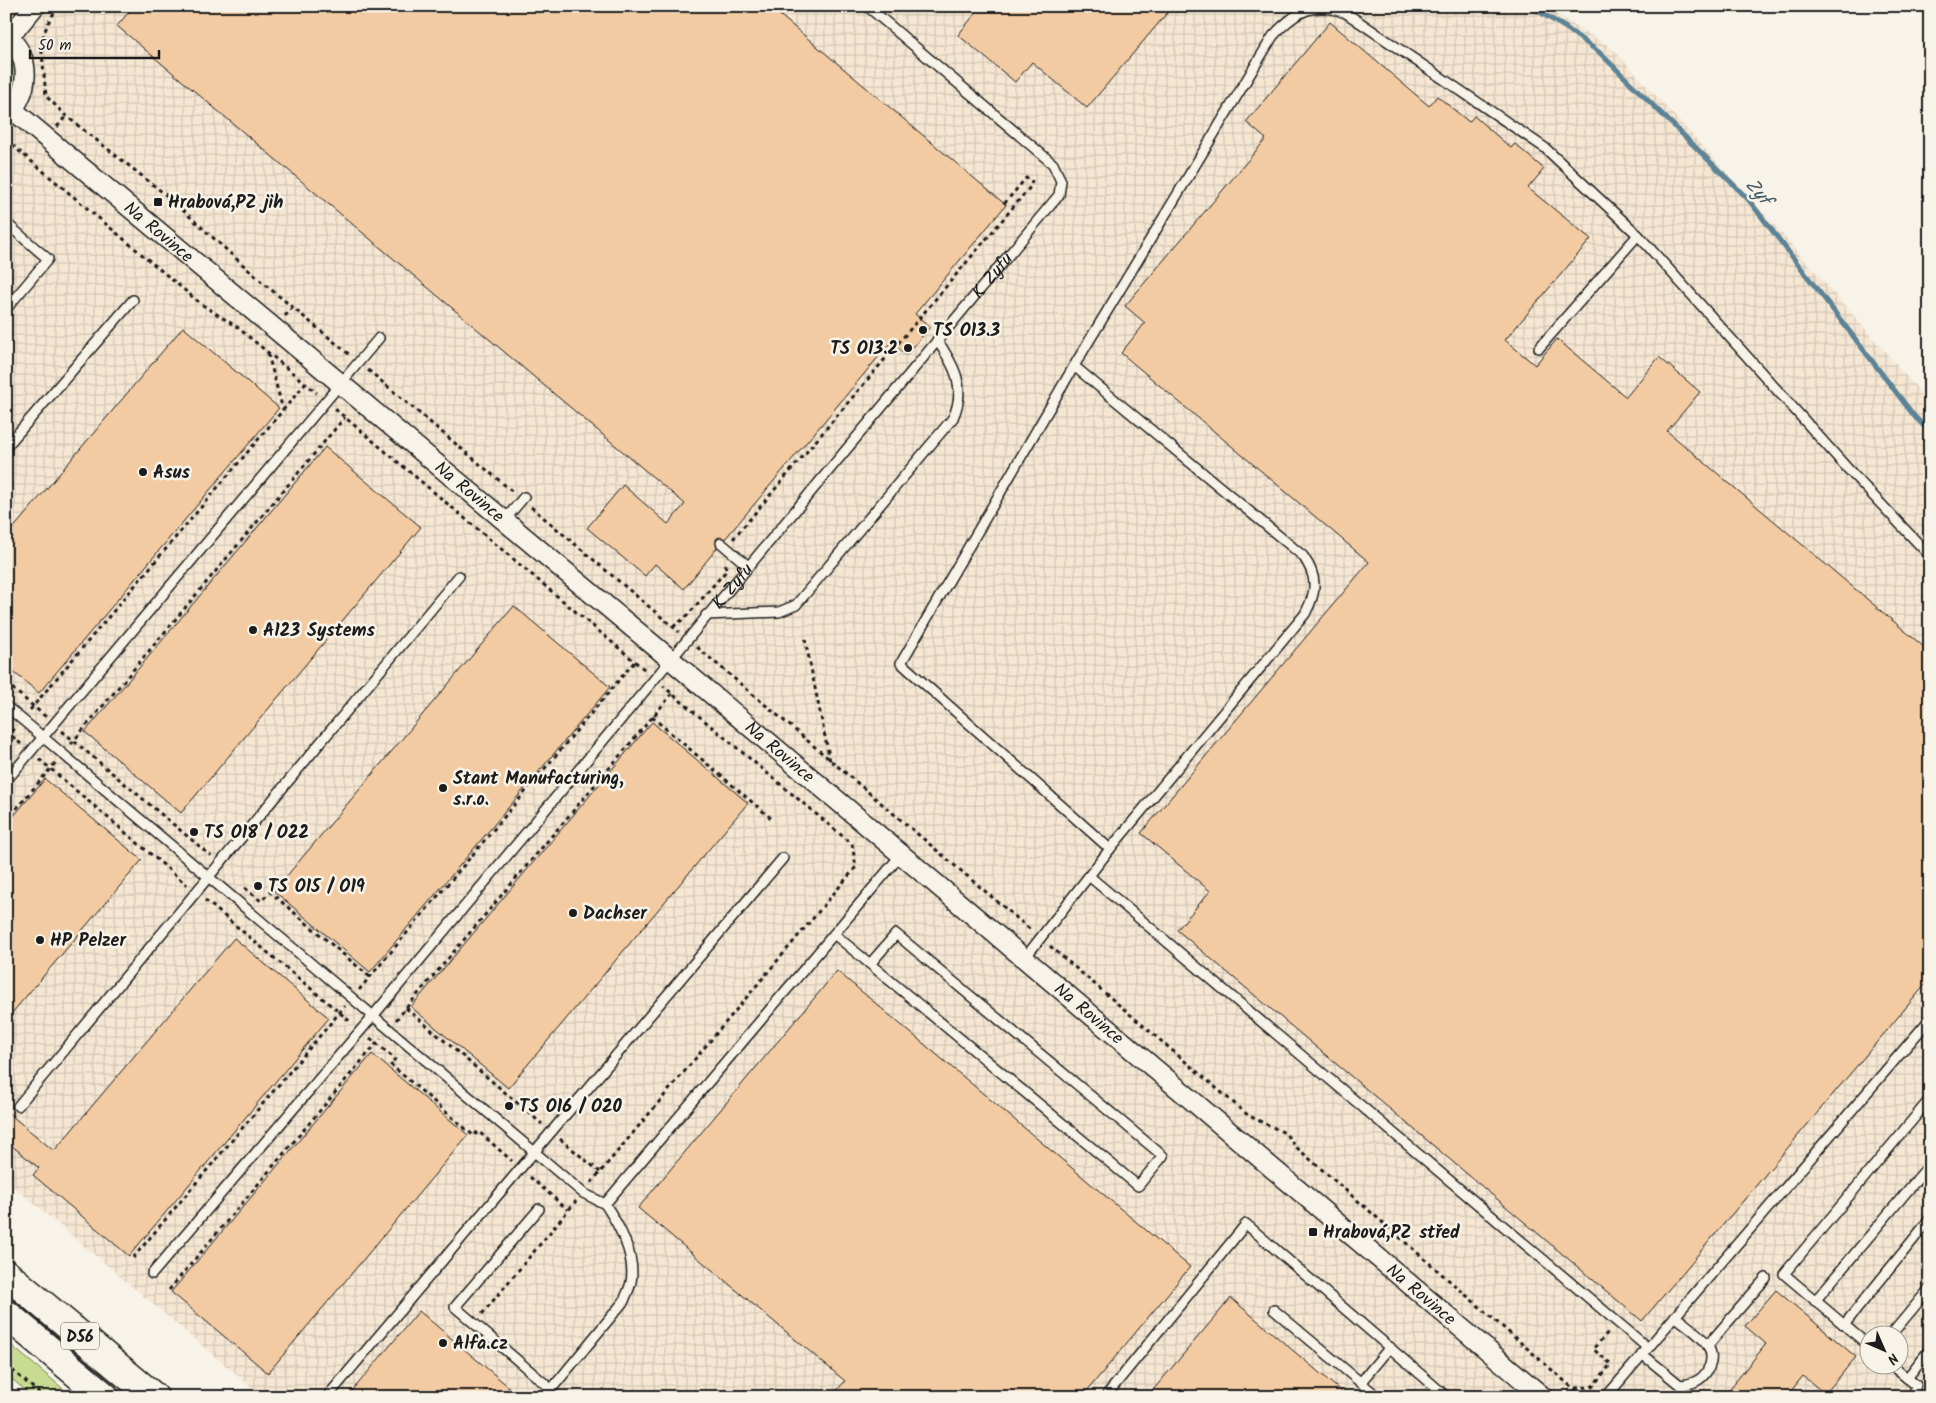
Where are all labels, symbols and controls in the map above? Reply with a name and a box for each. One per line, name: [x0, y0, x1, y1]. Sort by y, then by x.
scale bar: [30, 28, 159, 60]
text: 50 m: [38, 34, 72, 58]
water label: Zyf: [1737, 172, 1782, 217]
place label: Hrabová,PZ jih: [168, 189, 283, 218]
street label: Na Rovince: [116, 195, 199, 271]
marker: Hrabová,PZ jih: [152, 196, 164, 208]
street label: K Zyfu: [965, 246, 1021, 306]
place label: TS O13.3: [933, 317, 1000, 346]
marker: TS O13.3: [917, 324, 929, 336]
place label: TS O13.2: [830, 335, 898, 364]
marker: TS O13.2: [902, 342, 914, 354]
street label: Na Rovince: [427, 455, 510, 531]
place label: Asus: [153, 459, 190, 488]
marker: Asus: [137, 466, 149, 478]
street label: K Zyfu: [705, 557, 762, 617]
place label: A123 Systems: [263, 617, 375, 646]
marker: A123 Systems: [247, 624, 259, 636]
street label: Na Rovince: [737, 715, 820, 791]
place label: Stant Manufacturing, s.r.o.: [453, 765, 624, 815]
marker: Stant Manufacturing, s.r.o.: [437, 782, 449, 794]
place label: TS O18 / O22: [204, 819, 309, 848]
marker: TS O18 / O22: [188, 826, 200, 838]
place label: TS O15 / O19: [268, 873, 365, 902]
marker: TS O15 / O19: [252, 880, 264, 892]
place label: Dachser: [583, 900, 648, 929]
marker: Dachser: [567, 907, 579, 919]
place label: HP Pelzer: [50, 927, 127, 956]
marker: HP Pelzer: [34, 934, 46, 946]
street label: Na Rovince: [1047, 976, 1130, 1053]
place label: TS O16 / O20: [519, 1093, 623, 1122]
marker: TS O16 / O20: [503, 1100, 515, 1112]
place label: Hrabová,PZ střed: [1323, 1219, 1460, 1248]
marker: Hrabová,PZ střed: [1307, 1226, 1319, 1238]
street label: Na Rovince: [1379, 1257, 1462, 1334]
road number: D56: [61, 1322, 99, 1350]
north arrow: [1858, 1326, 1908, 1376]
place label: Alfa.cz: [453, 1330, 508, 1359]
marker: Alfa.cz: [437, 1337, 449, 1349]
text: N: [1881, 1348, 1903, 1370]

